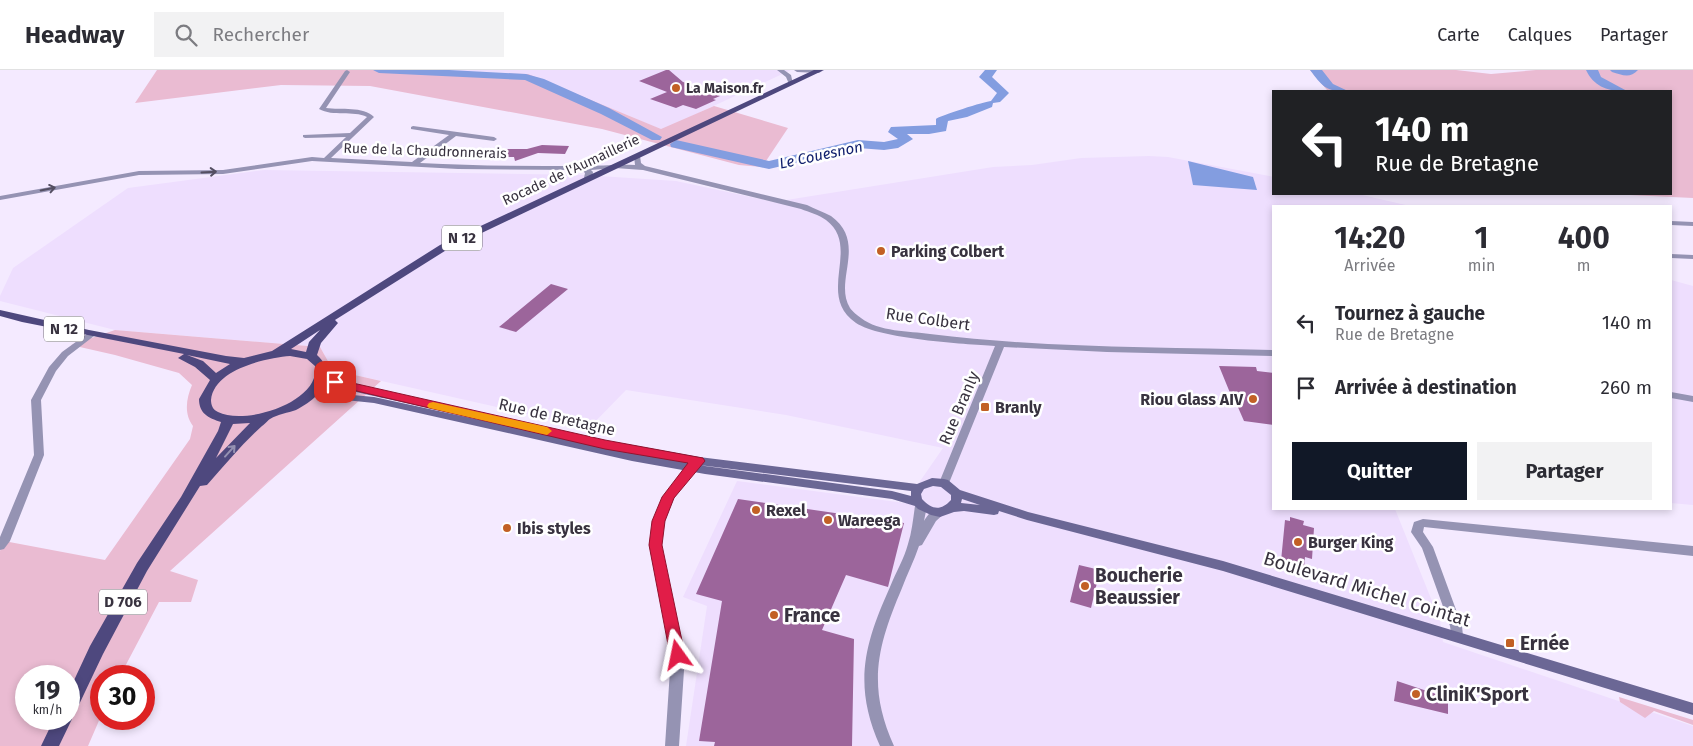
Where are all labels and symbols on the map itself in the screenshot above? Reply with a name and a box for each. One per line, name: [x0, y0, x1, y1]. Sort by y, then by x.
place label: La Maison.fr: [686, 80, 764, 97]
marker: La Maison.fr: [670, 82, 682, 94]
street label: Rocade de l'Aumaillerie: [500, 131, 642, 209]
water label: Le Couesnon: [778, 137, 864, 173]
street label: Rue de la Chaudronnerais: [343, 140, 507, 162]
one-way arrow: [201, 168, 217, 177]
one-way arrow: [40, 184, 56, 194]
road number: N 12: [442, 226, 482, 250]
place label: Parking Colbert: [891, 242, 1005, 261]
marker: Parking Colbert: [875, 245, 887, 257]
street label: Rue Colbert: [885, 304, 972, 334]
road number: N 12: [44, 316, 84, 342]
pin: [314, 361, 356, 403]
street label: Rue Branly: [935, 368, 983, 448]
place label: Riou Glass AIV: [1140, 390, 1244, 409]
marker: Riou Glass AIV: [1247, 393, 1259, 405]
street label: Rue de Bretagne: [497, 394, 617, 440]
place label: Branly: [995, 398, 1042, 417]
marker: Branly: [979, 401, 991, 413]
one-way arrow: [224, 444, 236, 457]
place label: Rexel: [766, 501, 806, 520]
marker: Rexel: [750, 504, 762, 516]
place label: Wareega: [838, 511, 901, 530]
marker: Wareega: [822, 514, 834, 526]
place label: Ibis styles: [517, 519, 591, 538]
marker: Ibis styles: [501, 522, 513, 534]
place label: Burger King: [1308, 533, 1394, 552]
marker: Burger King: [1292, 536, 1304, 548]
street label: Boulevard Michel Cointat: [1261, 547, 1473, 631]
place label: Boucherie Beaussier: [1095, 564, 1183, 609]
marker: Boucherie Beaussier: [1079, 580, 1091, 592]
road number: D 706: [99, 590, 147, 614]
place label: France: [784, 604, 840, 627]
marker: France: [768, 609, 780, 621]
position arrow: [651, 628, 703, 680]
place label: Ernée: [1520, 632, 1569, 655]
marker: Ernée: [1504, 637, 1516, 649]
speed limit sign: 30: [90, 665, 155, 730]
place label: CliniK'Sport: [1426, 683, 1530, 706]
marker: CliniK'Sport: [1410, 688, 1422, 700]

